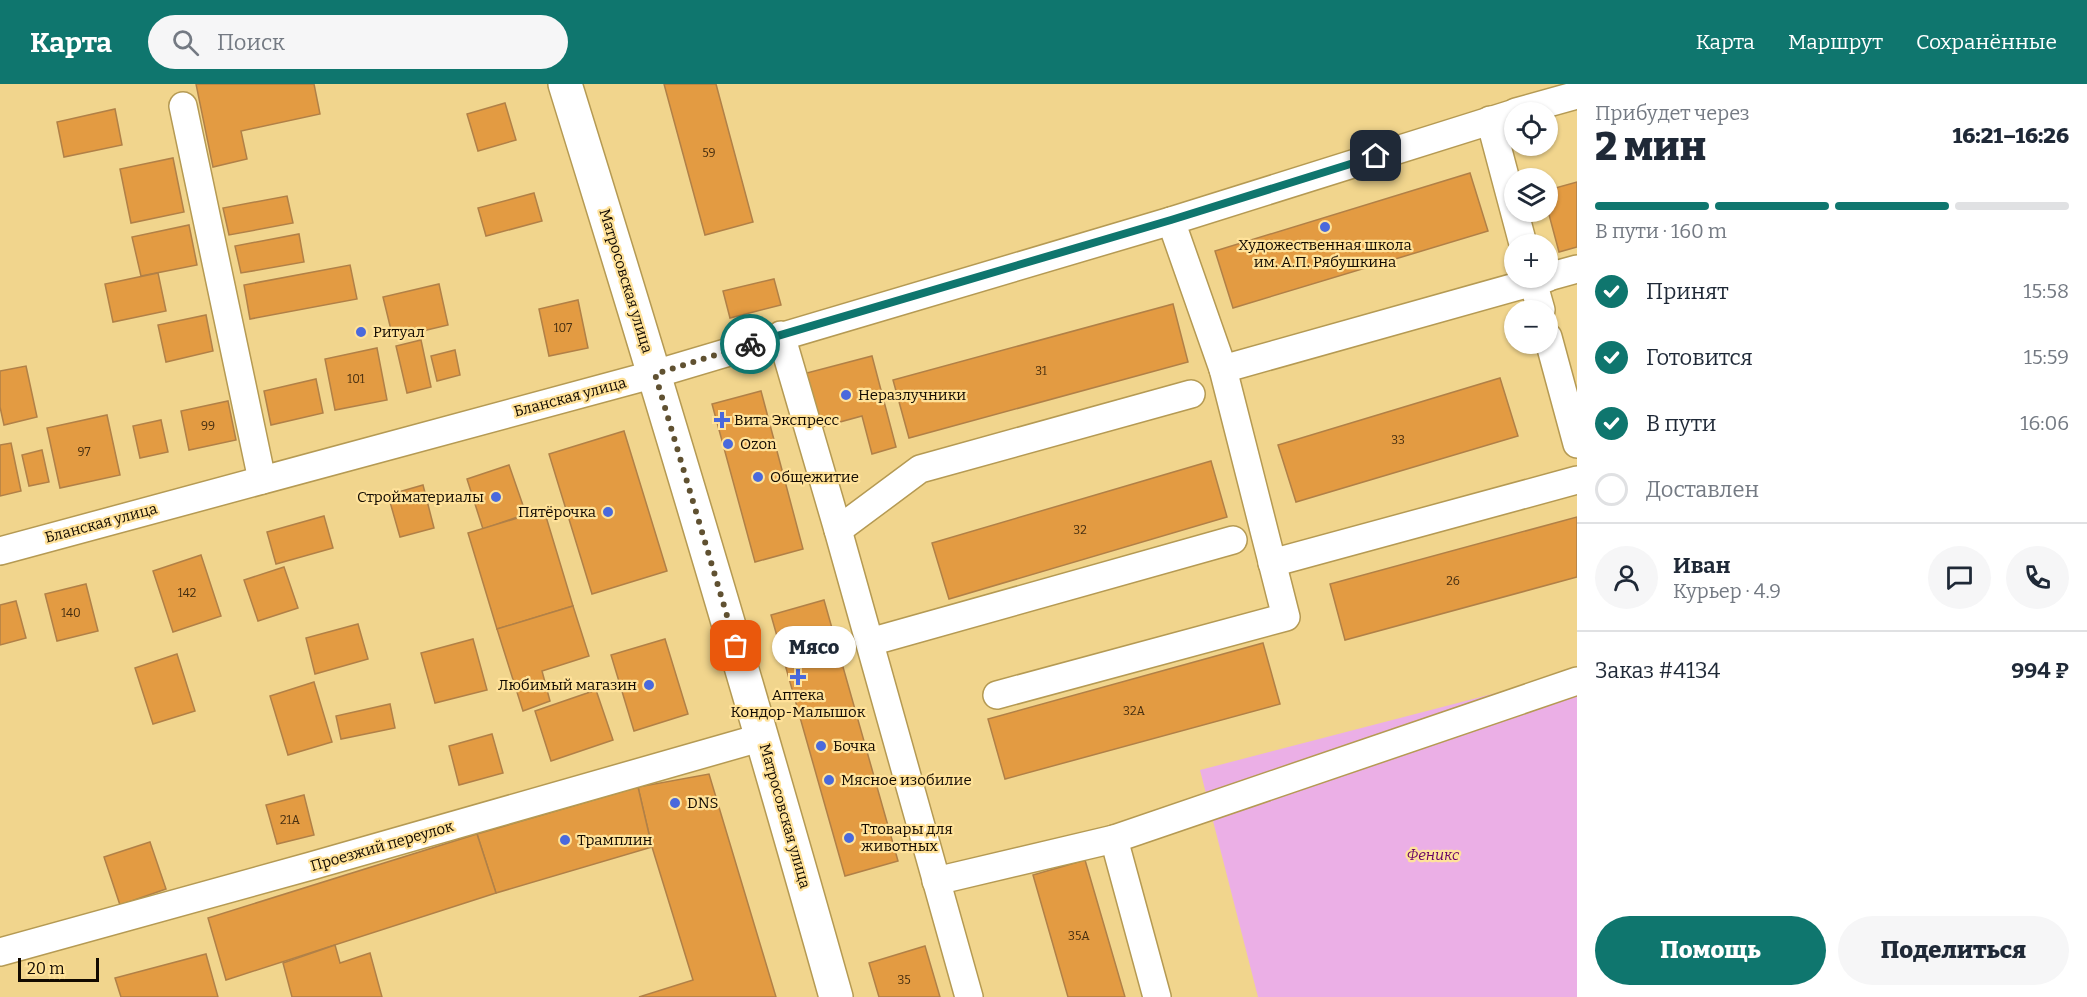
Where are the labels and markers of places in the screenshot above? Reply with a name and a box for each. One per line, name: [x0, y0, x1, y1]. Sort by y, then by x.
pin: [1350, 130, 1401, 181]
marker: Художественная школа им. А.П. Рябушкина: [1318, 220, 1332, 234]
place label: Художественная школа им. А.П. Рябушкина: [1238, 236, 1412, 271]
place label: Ритуал: [373, 323, 425, 341]
marker: Ритуал: [354, 325, 368, 339]
place label: Неразлучники: [858, 386, 966, 404]
marker: Неразлучники: [839, 388, 853, 402]
place label: Вита Экспресс: [734, 411, 839, 429]
marker: Вита Экспресс: [715, 413, 729, 427]
place label: Ozon: [740, 435, 777, 453]
marker: Ozon: [721, 437, 735, 451]
place label: Общежитие: [770, 468, 859, 486]
marker: Общежитие: [751, 470, 765, 484]
place label: Стройматериалы: [357, 488, 484, 506]
marker: Стройматериалы: [489, 490, 503, 504]
place label: Пятёрочка: [518, 503, 596, 521]
marker: Пятёрочка: [601, 505, 615, 519]
pin: [710, 620, 761, 671]
callout: Мясо: [772, 625, 856, 667]
marker: Аптека Кондор-Малышок: [791, 670, 805, 684]
place label: Любимый магазин: [498, 676, 637, 694]
marker: Любимый магазин: [642, 678, 656, 692]
place label: Аптека Кондор-Малышок: [731, 686, 866, 721]
place label: Бочка: [833, 737, 876, 755]
marker: Бочка: [814, 739, 828, 753]
place label: Мясное изобилие: [841, 771, 972, 789]
marker: Мясное изобилие: [822, 773, 836, 787]
place label: DNS: [687, 794, 718, 812]
marker: DNS: [668, 796, 682, 810]
place label: Ттовары для животных: [861, 820, 953, 855]
place label: Трамплин: [577, 831, 653, 849]
marker: Ттовары для животных: [842, 831, 856, 845]
marker: Трамплин: [558, 833, 572, 847]

